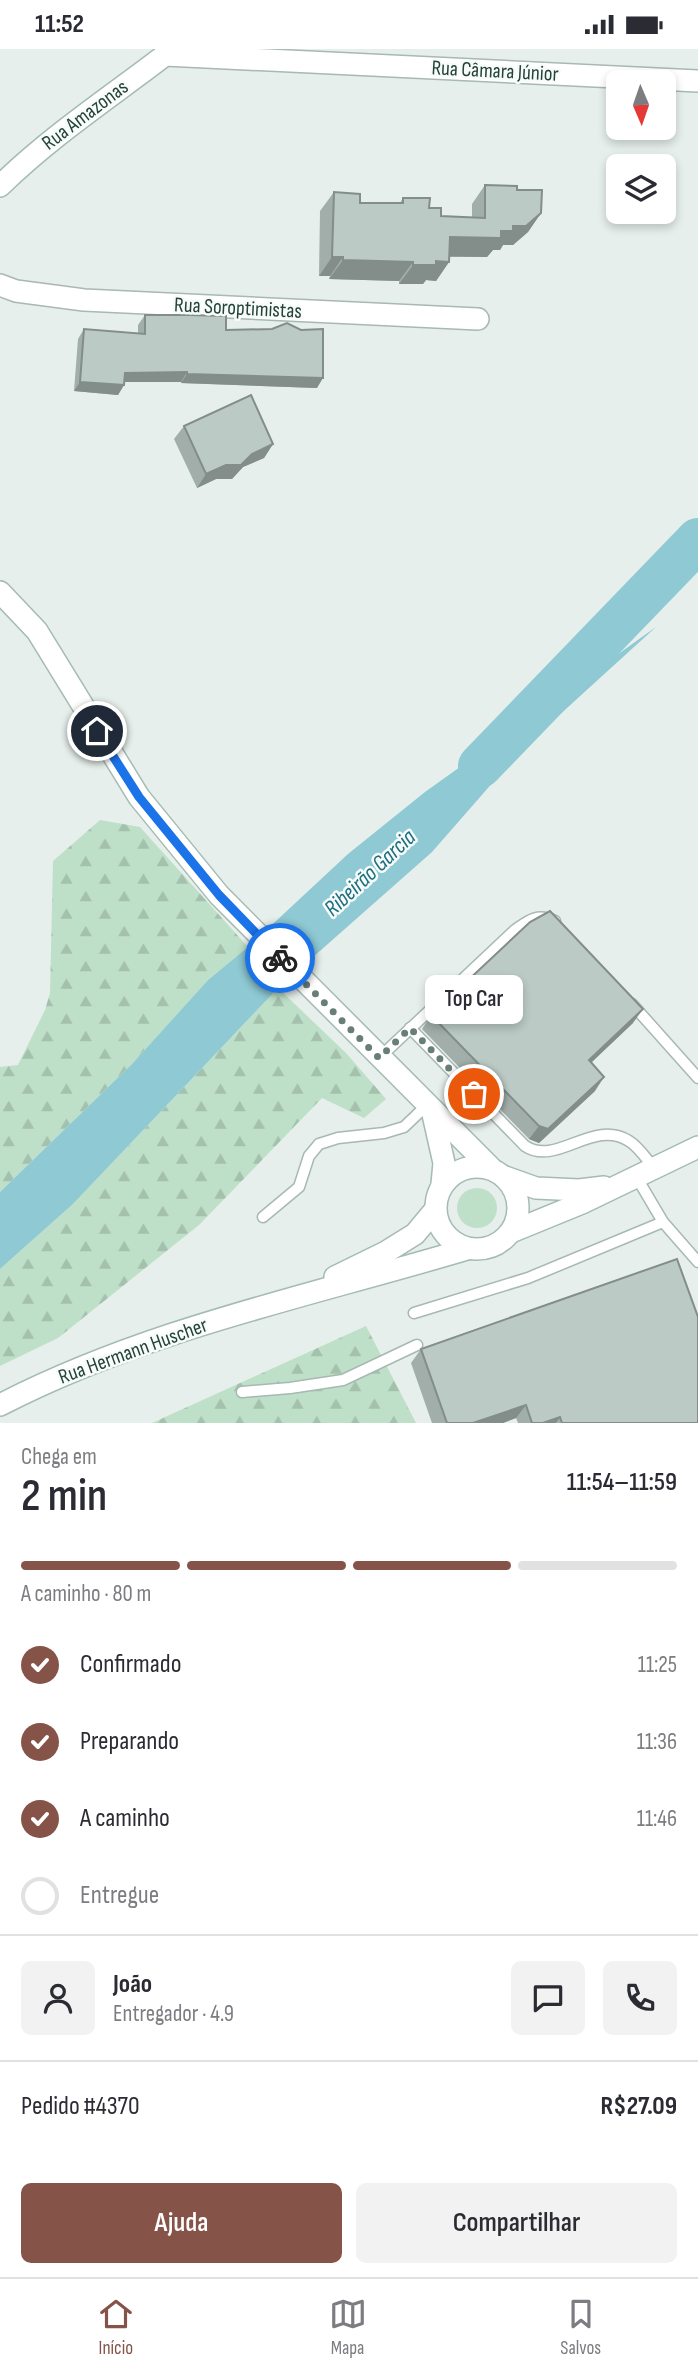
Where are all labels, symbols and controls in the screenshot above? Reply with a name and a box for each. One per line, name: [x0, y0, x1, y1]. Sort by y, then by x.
text: 11:52: [35, 9, 84, 40]
street label: Rua Câmara Júnior: [431, 55, 559, 87]
north arrow: [606, 70, 676, 140]
map controls: [606, 70, 676, 224]
street label: Rua Amazonas: [37, 74, 133, 156]
button: layers: [606, 154, 676, 224]
street label: Rua Soroptimistas: [173, 292, 303, 324]
pin: [67, 701, 127, 761]
icon: home: [78, 712, 116, 750]
water label: Ribeirão Garcia: [318, 823, 422, 922]
courier: [245, 923, 315, 993]
icon: bike: [261, 939, 299, 977]
callout: Top Car: [425, 975, 523, 1024]
text: Top Car: [445, 985, 503, 1013]
pin: [444, 1064, 504, 1124]
icon: bag: [455, 1075, 493, 1113]
street label: Rua Hermann Huscher: [55, 1312, 211, 1390]
text: Chega em: [21, 1443, 97, 1471]
text: 11:54–11:59: [567, 1467, 677, 1498]
text: 2 min: [21, 1469, 107, 1524]
text: A caminho · 80 m: [21, 1580, 151, 1608]
icon: check: [21, 1646, 59, 1684]
text: Confirmado: [80, 1649, 181, 1680]
text: 11:25: [638, 1651, 677, 1679]
icon: check: [21, 1723, 59, 1761]
text: Preparando: [80, 1726, 179, 1757]
text: 11:36: [637, 1728, 677, 1756]
icon: check: [21, 1800, 59, 1838]
text: A caminho: [80, 1803, 170, 1834]
text: 11:46: [637, 1805, 677, 1833]
text: Entregue: [80, 1880, 159, 1911]
button: person: [21, 1961, 95, 2035]
button: chat: [511, 1961, 585, 2035]
button: phone: [603, 1961, 677, 2035]
text: João: [113, 1969, 152, 2000]
text: Entregador · 4.9: [113, 2000, 234, 2028]
text: Pedido #4370: [21, 2091, 139, 2122]
text: R$27.09: [601, 2091, 677, 2122]
button: Ajuda: [21, 2183, 342, 2263]
button: Compartilhar: [356, 2183, 677, 2263]
tab: Início: [97, 2295, 135, 2360]
tab: Mapa: [329, 2295, 367, 2360]
tab: Salvos: [560, 2295, 601, 2360]

